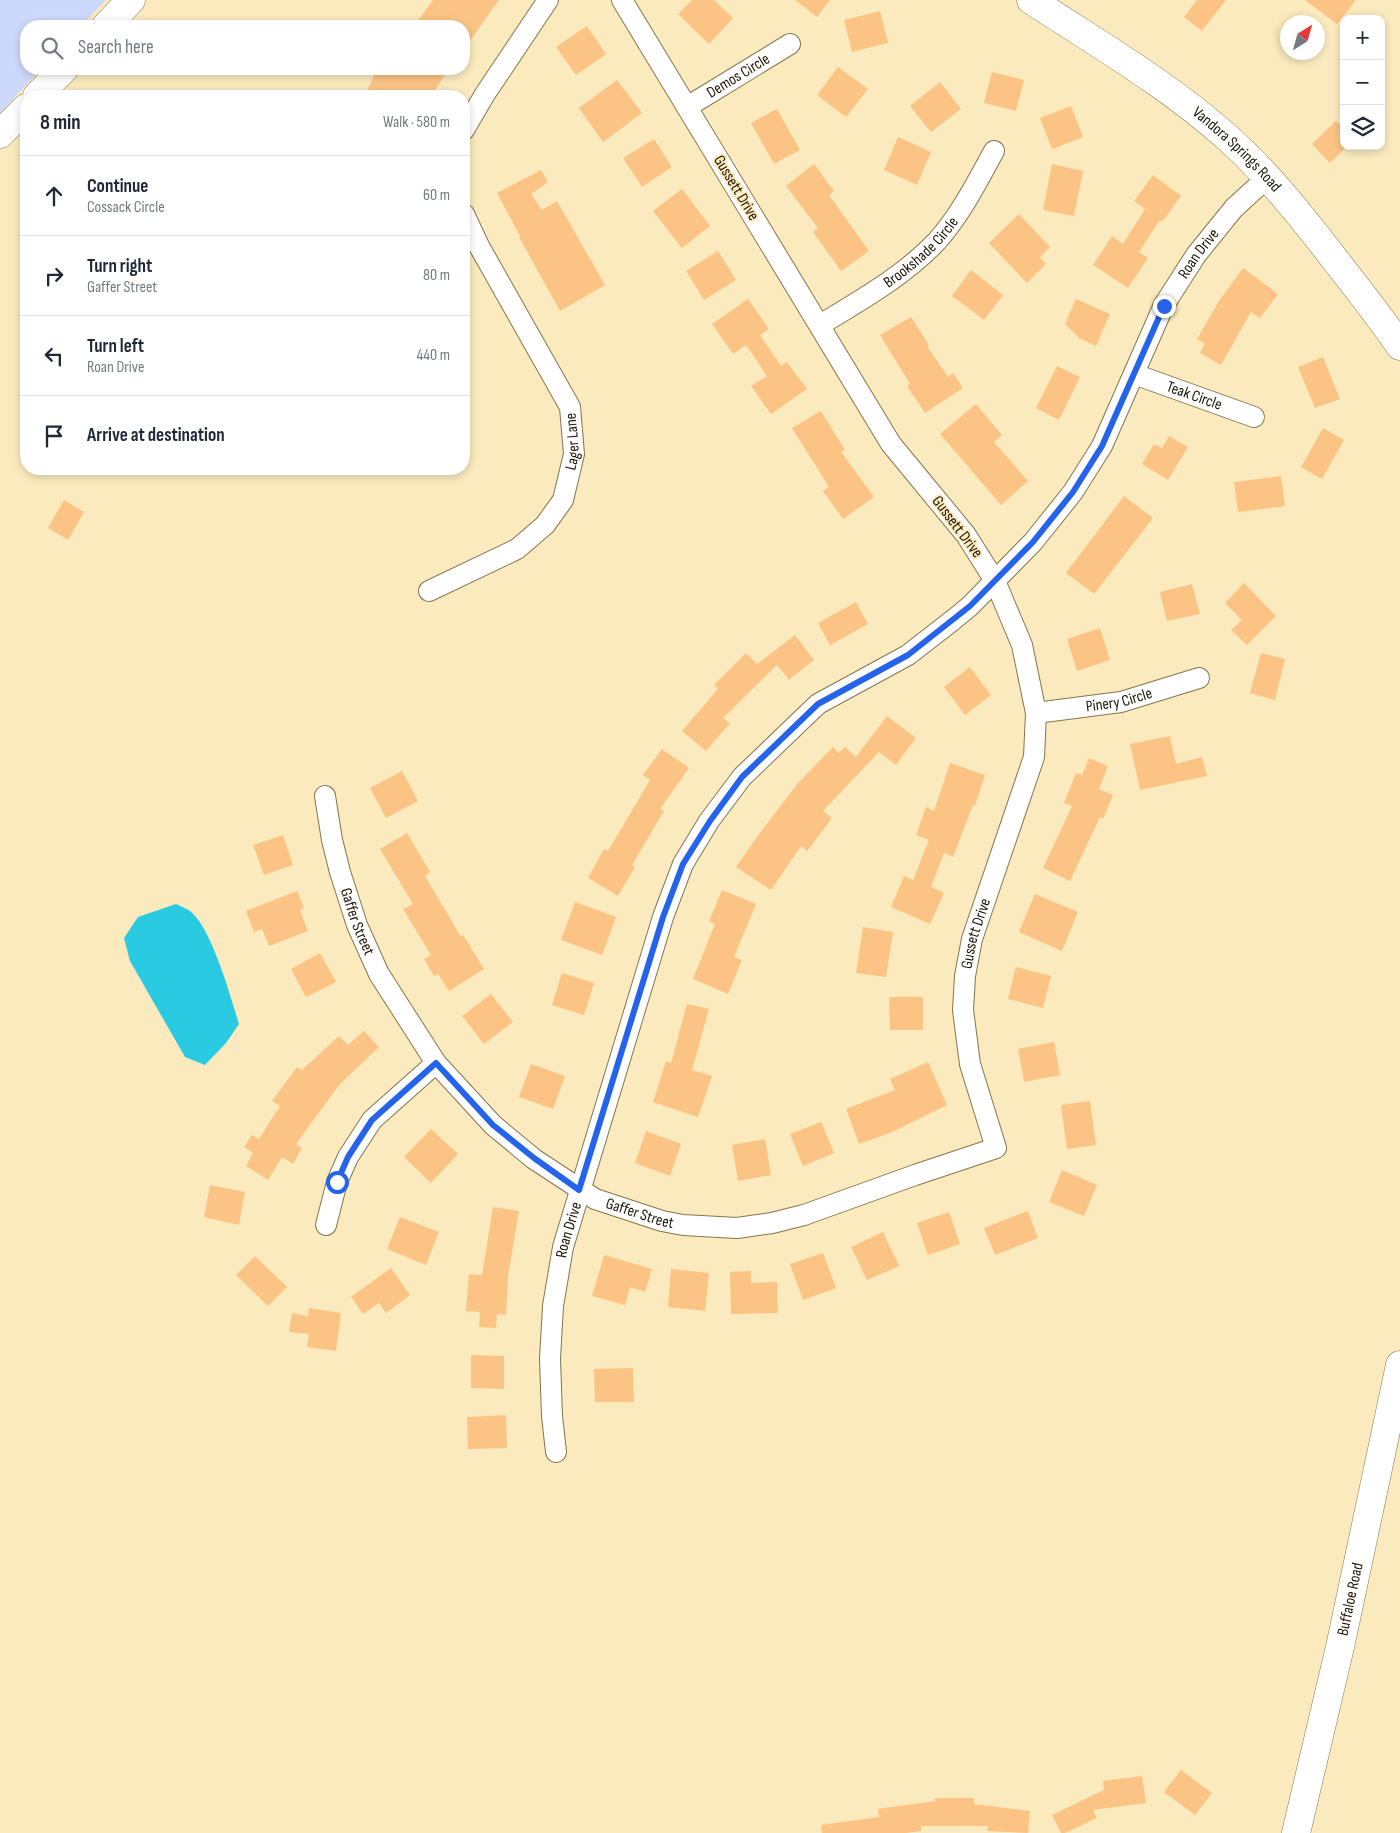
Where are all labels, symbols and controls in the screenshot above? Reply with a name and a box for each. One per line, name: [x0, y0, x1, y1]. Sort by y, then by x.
north arrow: [1280, 15, 1325, 60]
map controls: [1340, 15, 1385, 150]
button: +: [1340, 15, 1385, 60]
search box: [20, 20, 470, 75]
icon: search: [38, 34, 66, 62]
text: Search here: [78, 36, 154, 59]
street label: Demos Circle: [703, 49, 773, 102]
button: −: [1340, 60, 1385, 105]
street label: Vandora Springs Road: [1189, 103, 1285, 196]
button: layers: [1340, 105, 1385, 150]
text: 8 min: [40, 110, 81, 135]
text: Walk · 580 m: [383, 113, 450, 132]
street label: Gussett Drive: [709, 152, 763, 224]
text: Continue: [87, 175, 148, 198]
icon: ahead: [40, 182, 68, 210]
text: 60 m: [423, 186, 450, 205]
text: Cossack Circle: [87, 198, 165, 217]
street label: Brookshade Circle: [880, 213, 962, 292]
street label: Roan Drive: [1174, 225, 1223, 282]
text: Turn right: [87, 255, 152, 278]
icon: right: [40, 262, 68, 290]
text: 80 m: [423, 266, 450, 285]
text: Gaffer Street: [87, 278, 157, 297]
route end: [1153, 295, 1176, 318]
text: Turn left: [87, 335, 144, 358]
icon: left: [40, 342, 68, 370]
text: 440 m: [417, 346, 450, 365]
text: Roan Drive: [87, 358, 144, 377]
street label: Teak Circle: [1164, 377, 1225, 414]
street label: Lager Lane: [561, 412, 584, 472]
icon: arrive: [40, 422, 68, 450]
text: Arrive at destination: [87, 424, 225, 447]
street label: Gussett Drive: [928, 492, 986, 562]
street label: Pinery Circle: [1085, 684, 1154, 716]
street label: Gaffer Street: [336, 886, 379, 958]
street label: Gussett Drive: [957, 896, 995, 970]
route start: [326, 1171, 349, 1194]
street label: Gaffer Street: [603, 1194, 675, 1233]
street label: Roan Drive: [552, 1200, 586, 1259]
street label: Buffaloe Road: [1333, 1561, 1367, 1638]

